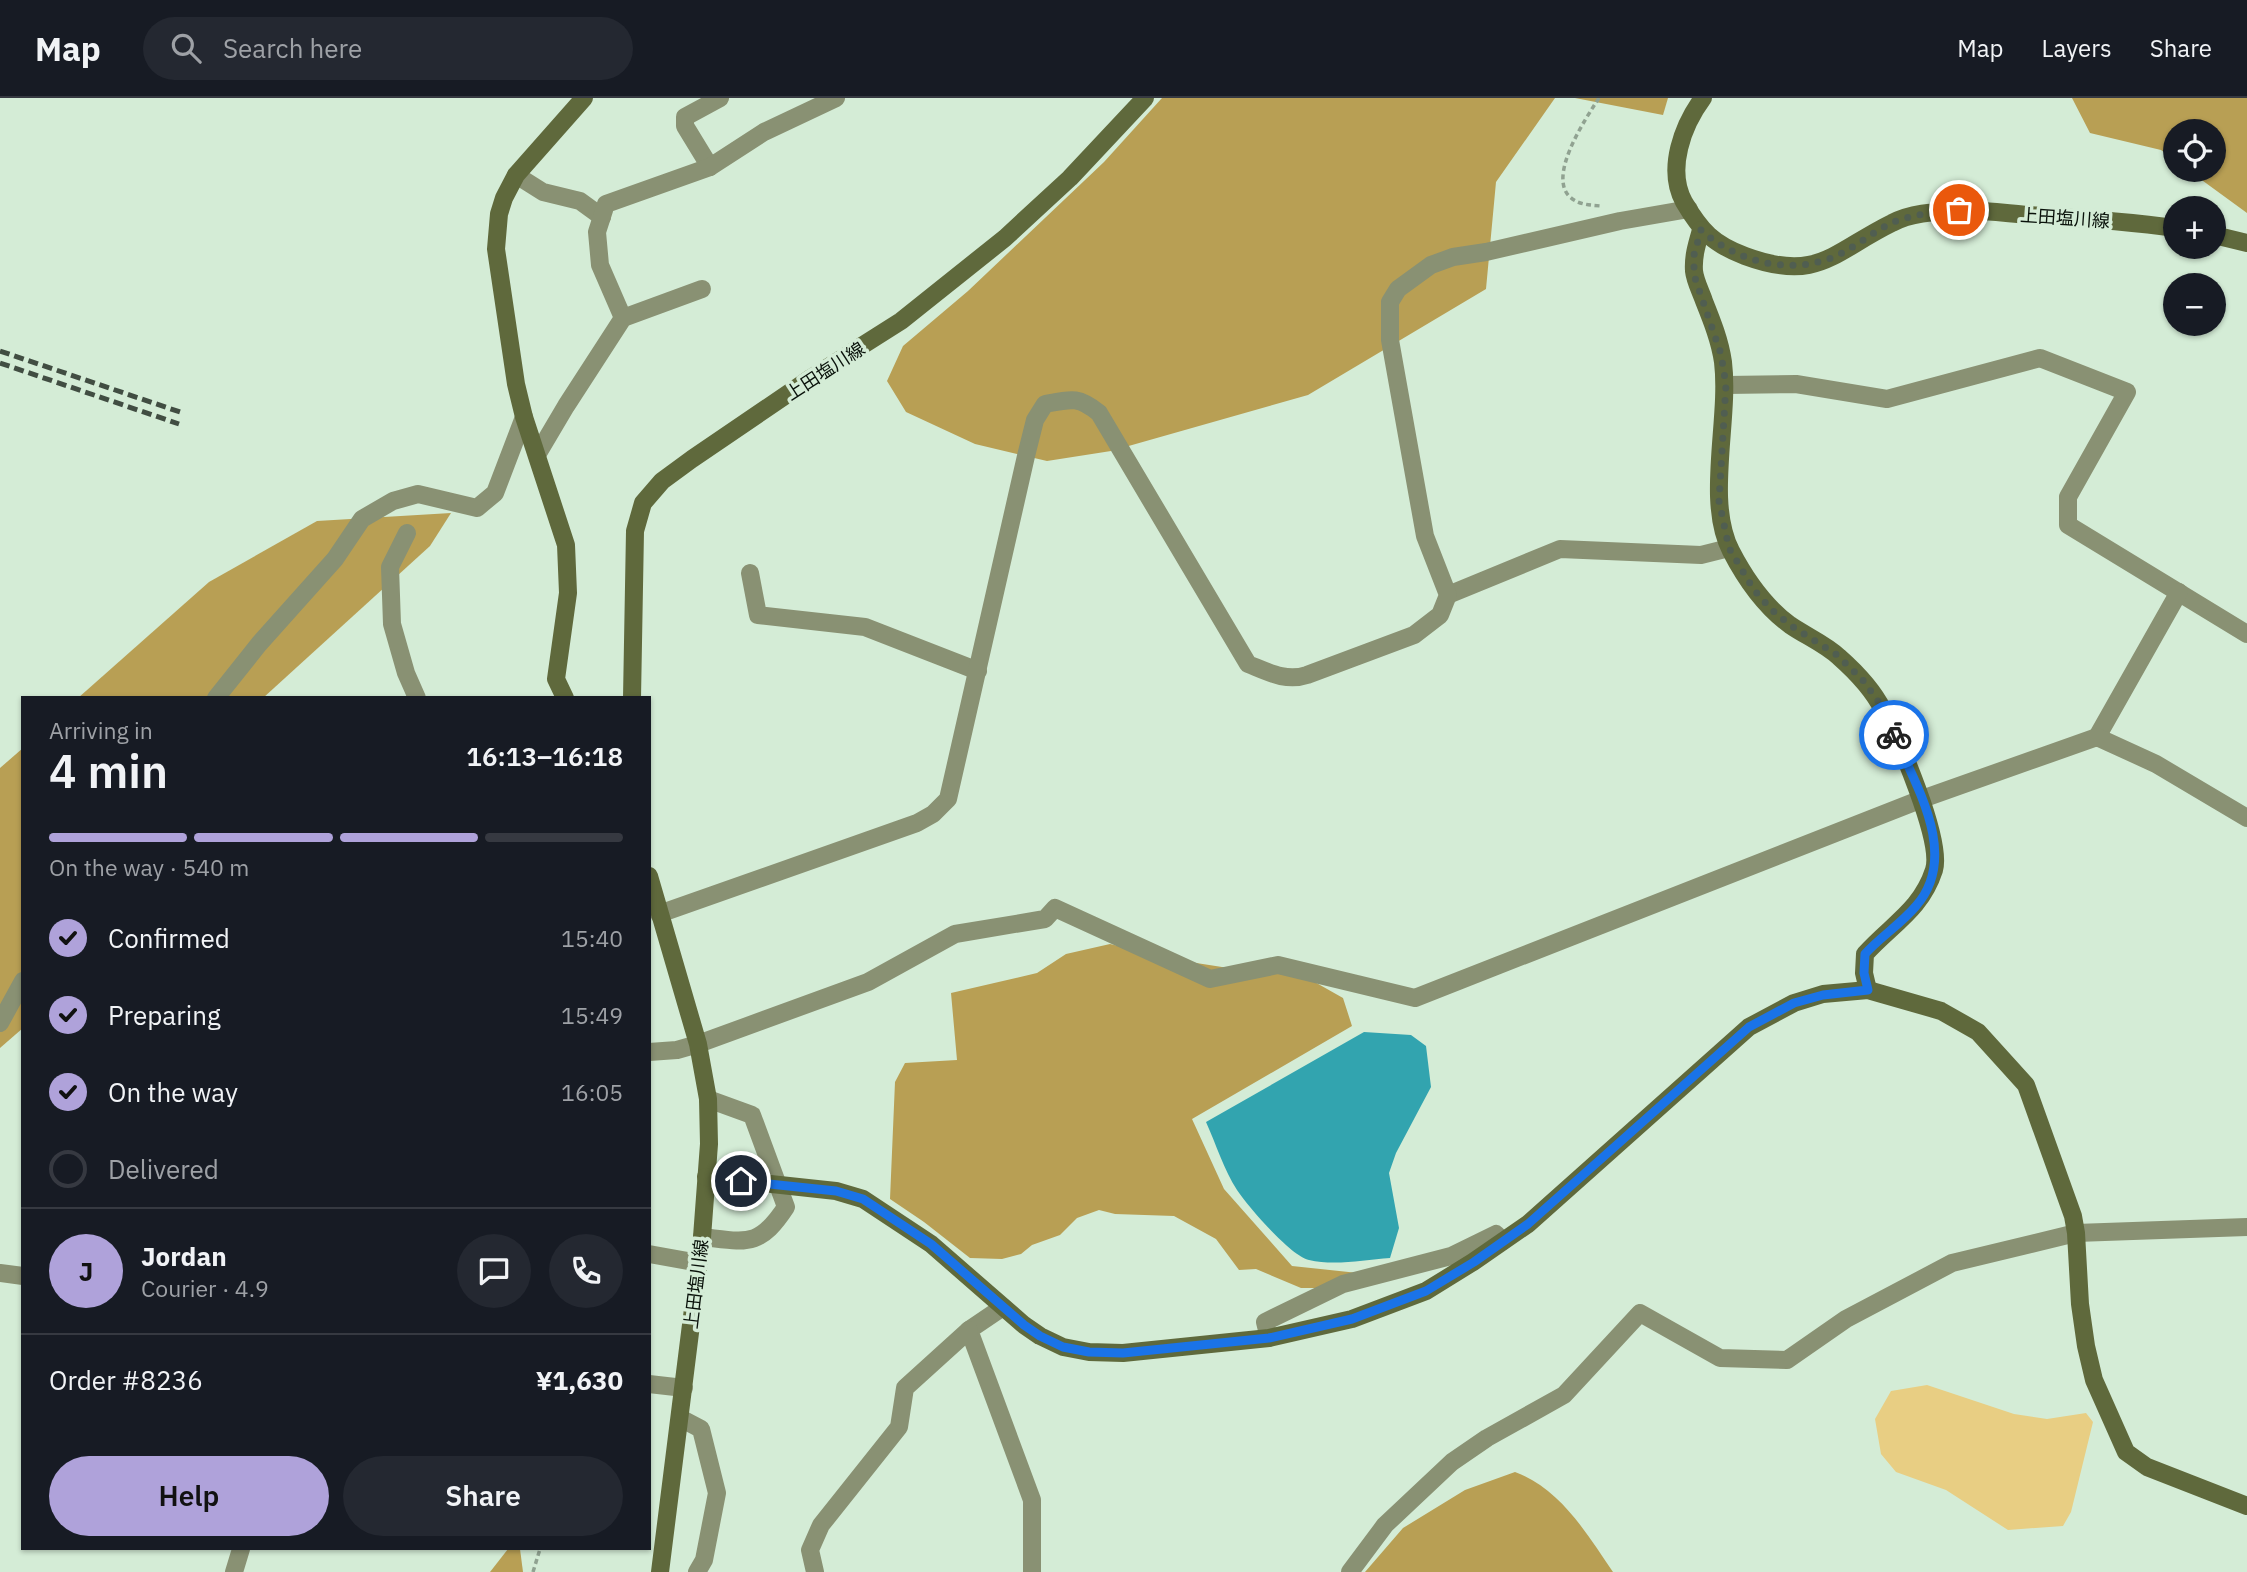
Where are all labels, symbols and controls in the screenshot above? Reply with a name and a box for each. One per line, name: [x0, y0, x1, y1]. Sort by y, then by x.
search box: [143, 17, 633, 80]
text: Map: [35, 27, 101, 70]
icon: search: [167, 29, 205, 67]
text: Search here: [223, 31, 362, 65]
text: Map: [1957, 32, 2004, 64]
text: Layers: [2042, 32, 2112, 64]
text: Share: [2150, 32, 2212, 64]
map controls: [2163, 119, 2226, 336]
button: locate: [2163, 119, 2226, 182]
pin: [1929, 180, 1989, 240]
icon: bag: [1940, 191, 1978, 229]
button: +: [2163, 196, 2226, 259]
street label: 上田塩川線: [2019, 203, 2111, 233]
button: −: [2163, 273, 2226, 336]
street label: 上田塩川線: [781, 337, 869, 405]
courier: [1859, 700, 1929, 770]
text: Arriving in: [49, 715, 153, 745]
icon: bike: [1875, 716, 1913, 754]
text: 16:13–16:18: [466, 739, 623, 773]
text: 4 min: [49, 741, 168, 801]
text: On the way · 540 m: [49, 852, 249, 882]
icon: check: [49, 919, 87, 957]
text: Confirmed: [108, 921, 230, 955]
text: 15:40: [561, 923, 623, 953]
icon: check: [49, 996, 87, 1034]
text: Preparing: [108, 998, 221, 1032]
text: 15:49: [561, 1000, 623, 1030]
icon: check: [49, 1073, 87, 1111]
text: On the way: [108, 1075, 238, 1109]
text: 16:05: [561, 1077, 623, 1107]
pin: [711, 1151, 771, 1211]
text: Delivered: [108, 1152, 219, 1186]
icon: home: [722, 1162, 760, 1200]
button: chat: [457, 1234, 531, 1308]
button: phone: [549, 1234, 623, 1308]
street label: 上田塩川線: [679, 1238, 713, 1330]
text: Jordan: [141, 1239, 227, 1273]
text: J: [79, 1254, 93, 1288]
text: Courier · 4.9: [141, 1273, 269, 1303]
text: Order #8236: [49, 1363, 203, 1397]
text: ¥1,630: [536, 1363, 623, 1397]
button: Help: [49, 1456, 329, 1536]
button: Share: [343, 1456, 623, 1536]

